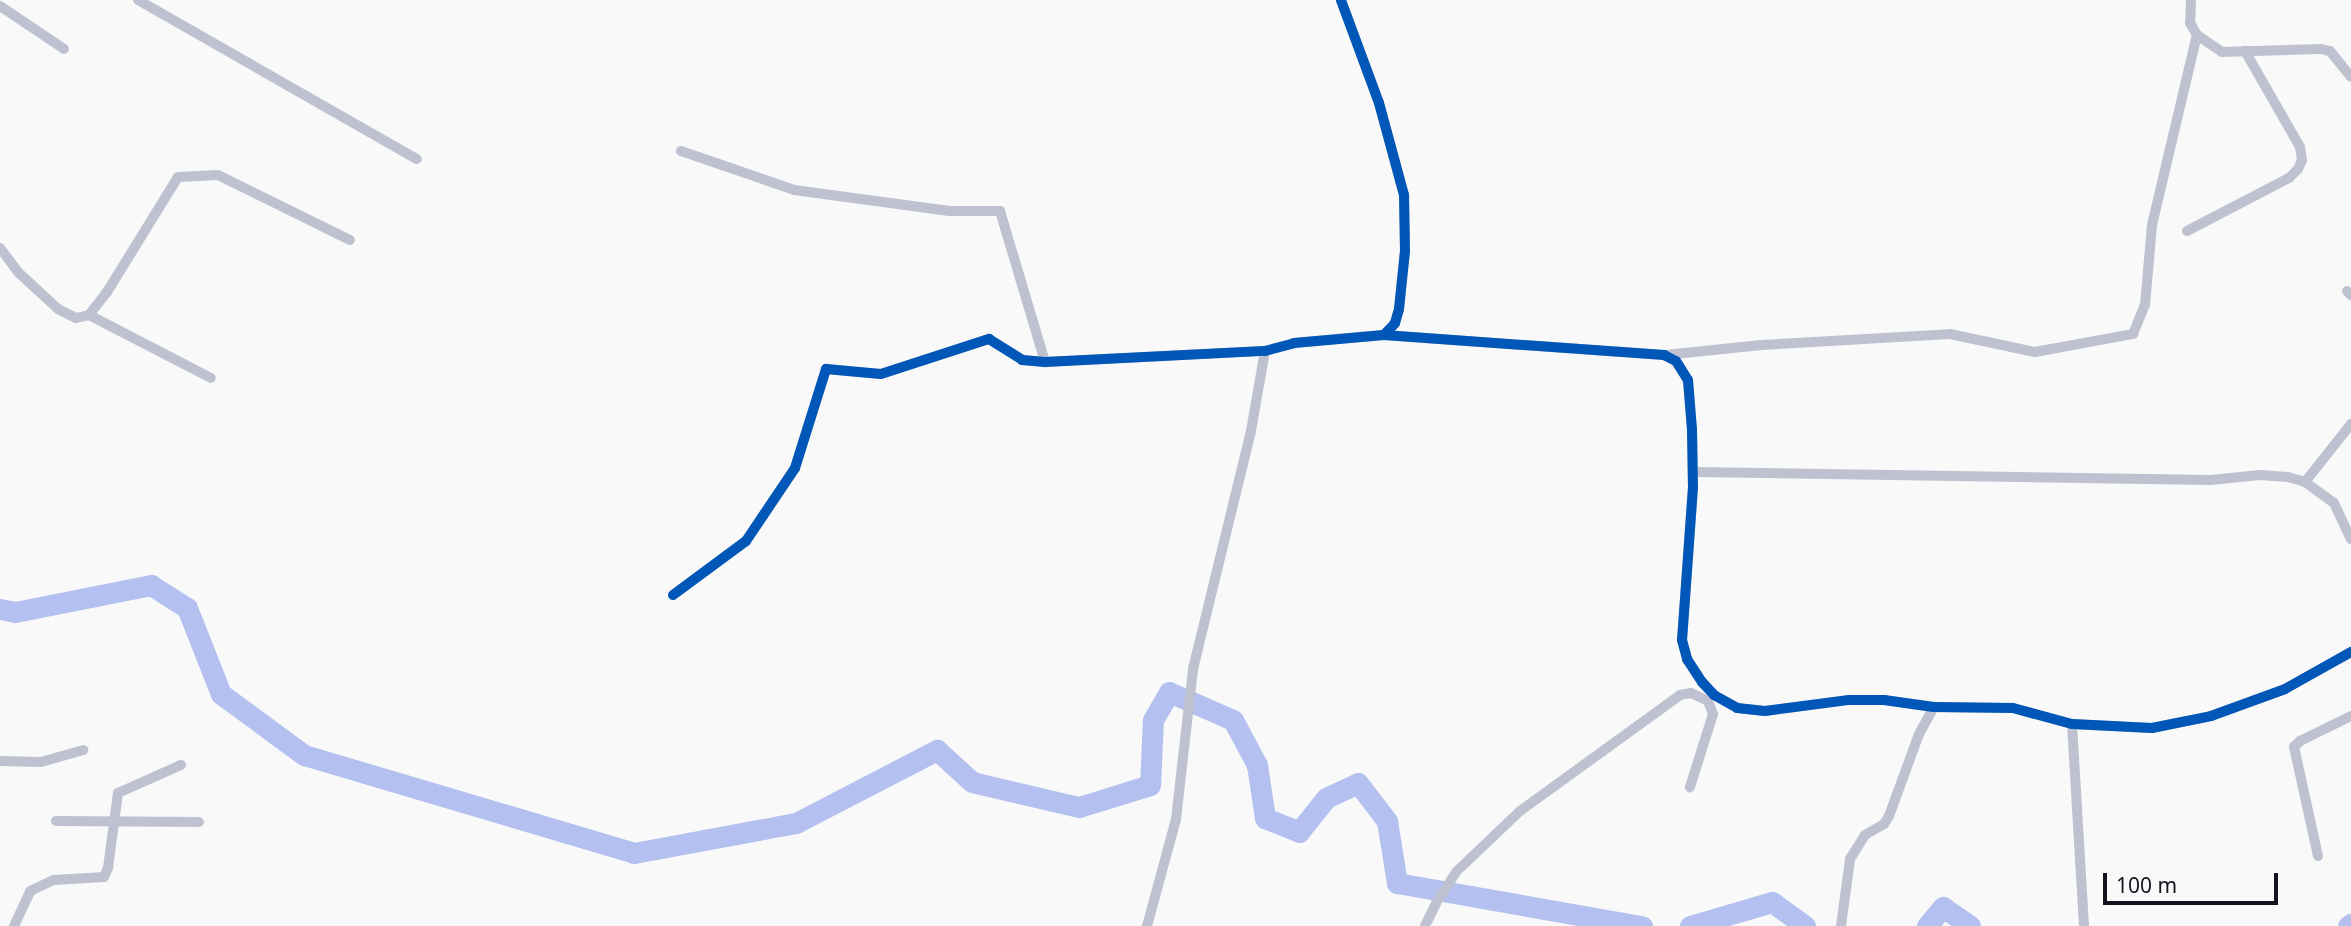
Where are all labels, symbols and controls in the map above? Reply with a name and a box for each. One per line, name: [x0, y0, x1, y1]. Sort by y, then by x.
scale bar: [2106, 860, 2281, 904]
text: 100 m: [2116, 871, 2177, 899]

